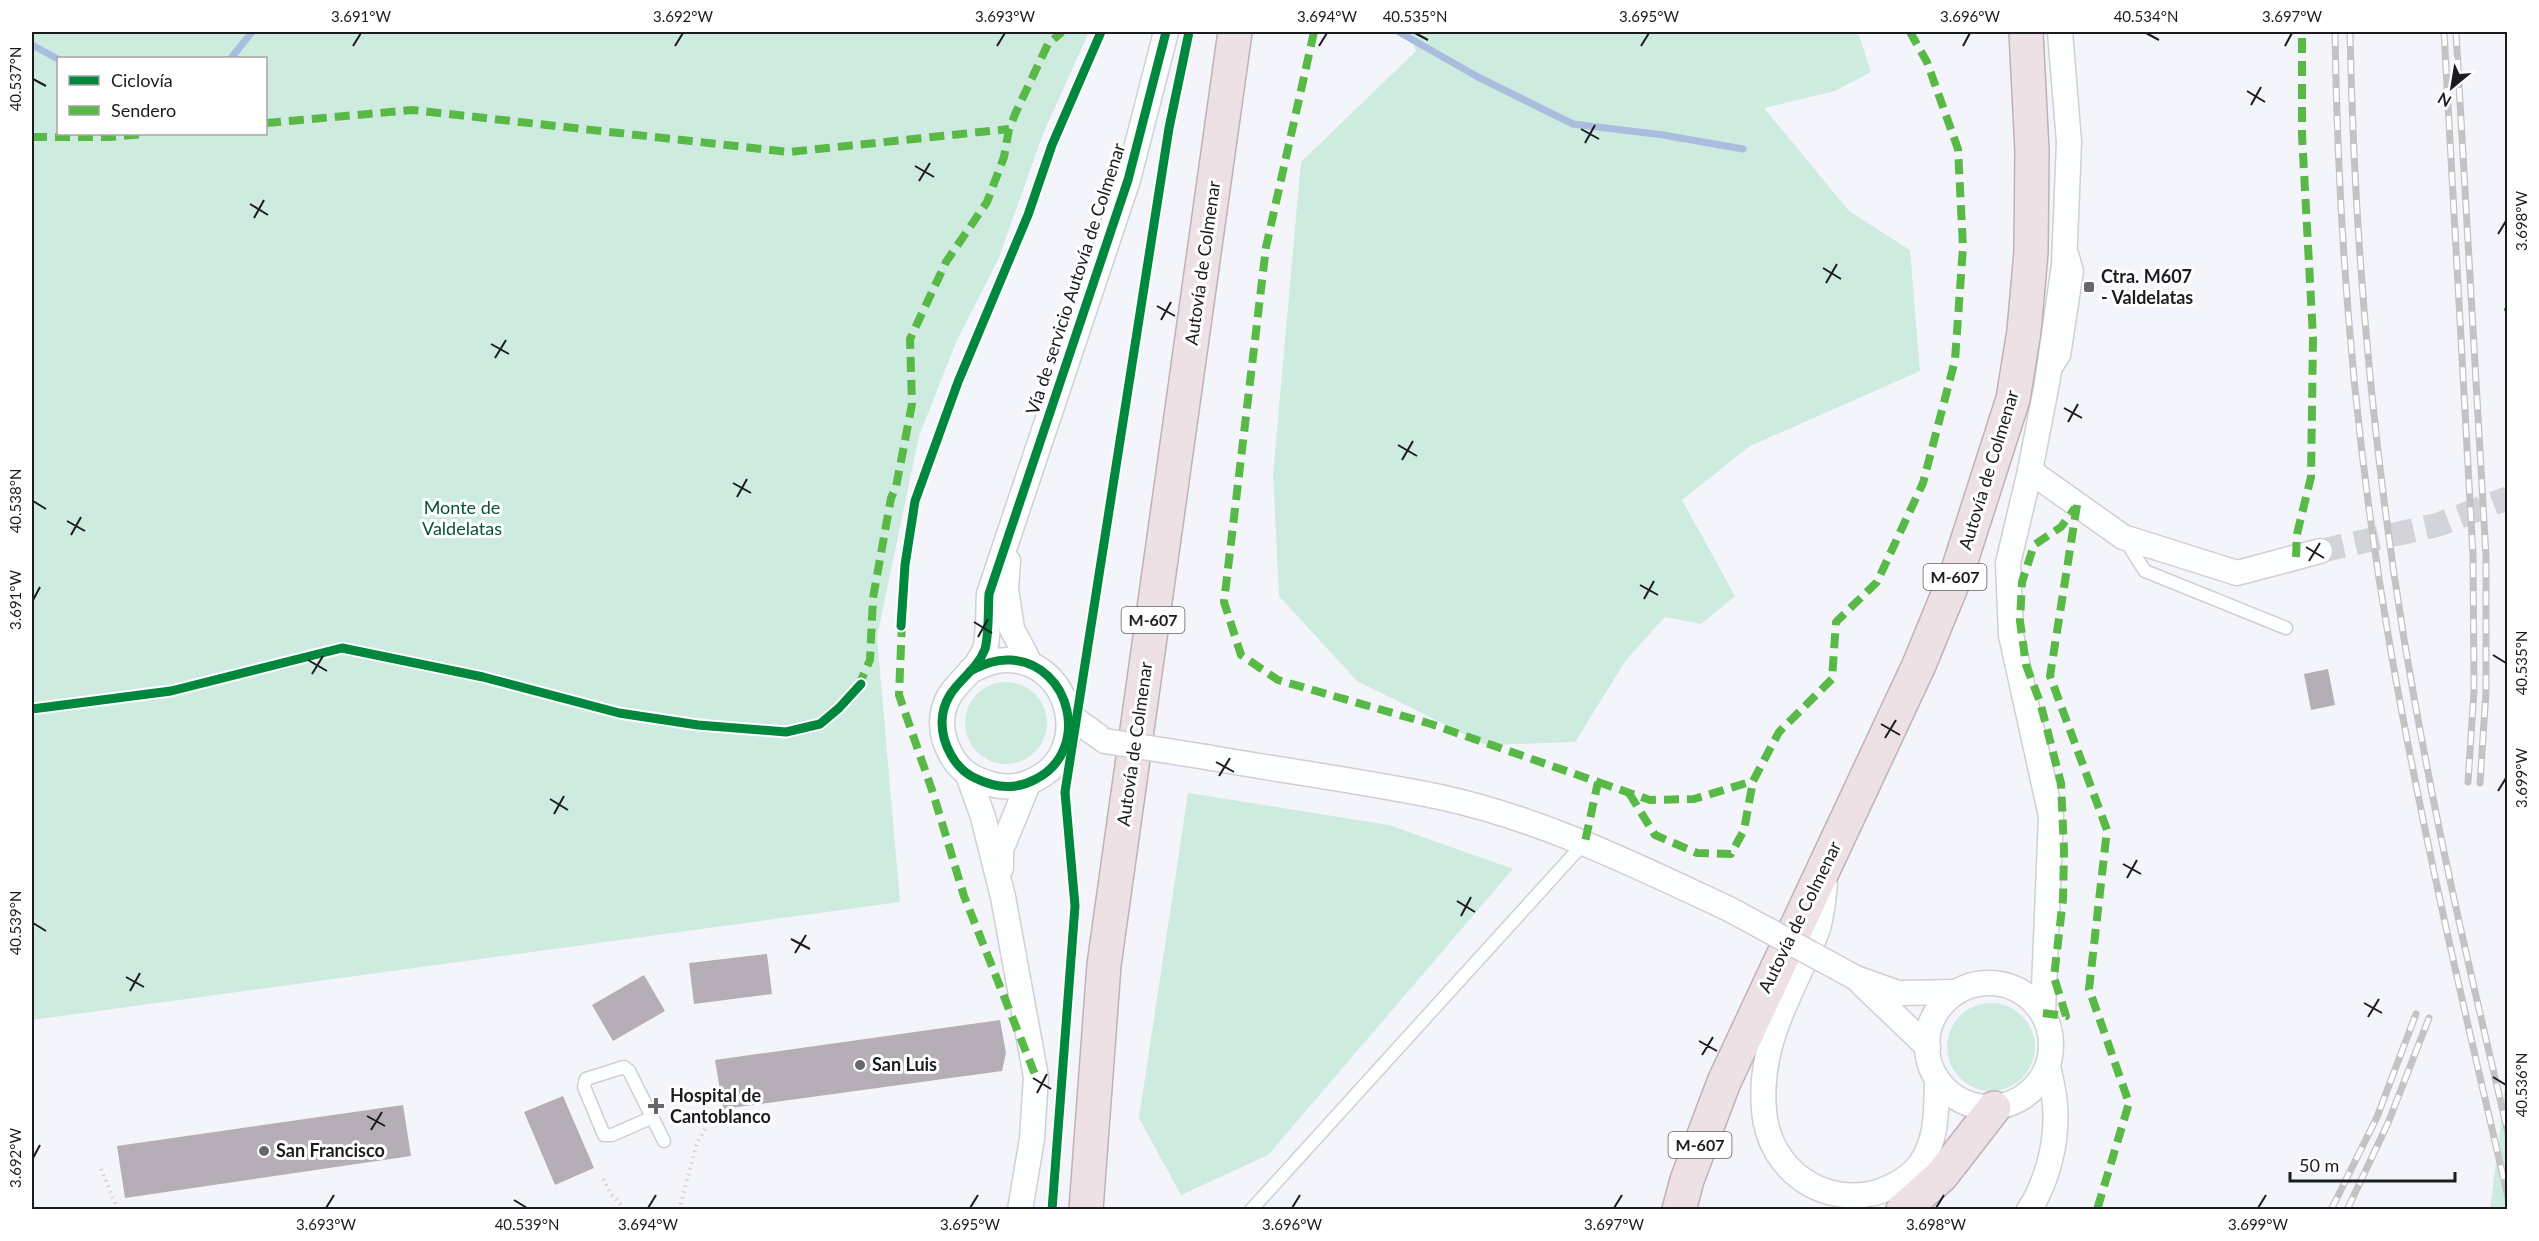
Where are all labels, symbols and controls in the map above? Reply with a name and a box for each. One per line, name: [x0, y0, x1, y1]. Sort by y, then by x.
text: 3.691°W: [331, 7, 392, 25]
text: 3.692°W: [653, 7, 714, 25]
text: 3.693°W: [975, 7, 1036, 25]
text: 3.694°W: [1297, 7, 1358, 25]
text: 40.535°N: [1383, 7, 1447, 25]
text: 3.695°W: [1619, 7, 1680, 25]
text: 3.696°W: [1940, 7, 2001, 25]
text: 40.534°N: [2114, 7, 2178, 25]
text: 3.697°W: [2262, 7, 2323, 25]
text: 40.537°N: [6, 47, 24, 111]
legend: [57, 57, 267, 135]
north arrow: [2422, 57, 2482, 117]
text: Ciclovía: [111, 69, 173, 91]
text: N: [2434, 89, 2454, 112]
text: Sendero: [111, 99, 176, 121]
street label: Vía de servicio Autovía de Colmenar: [1021, 140, 1130, 417]
street label: Autovía de Colmenar: [1180, 179, 1225, 347]
text: 3.698°W: [2512, 190, 2530, 251]
place label: Ctra. M607 - Valdelatas: [2101, 265, 2193, 308]
marker: Ctra. M607 - Valdelatas: [2082, 280, 2096, 294]
street label: Autovía de Colmenar: [1953, 387, 2023, 552]
text: 40.538°N: [6, 469, 24, 533]
park label: Monte de Valdelatas: [422, 496, 502, 539]
road number: M-607: [1924, 564, 1986, 590]
text: 3.691°W: [6, 569, 24, 630]
road number: M-607: [1122, 607, 1184, 633]
text: 40.535°N: [2512, 631, 2530, 695]
street label: Autovía de Colmenar: [1112, 660, 1157, 828]
text: 3.699°W: [2512, 747, 2530, 808]
street label: Autovía de Colmenar: [1753, 837, 1846, 996]
text: 40.539°N: [6, 891, 24, 955]
place label: San Luis: [872, 1053, 937, 1075]
text: 40.536°N: [2512, 1053, 2530, 1117]
marker: San Luis: [853, 1058, 867, 1072]
place label: Hospital de Cantoblanco: [670, 1084, 771, 1127]
marker: Hospital de Cantoblanco: [647, 1097, 665, 1115]
text: 3.692°W: [6, 1127, 24, 1188]
road number: M-607: [1668, 1132, 1732, 1158]
place label: San Francisco: [276, 1139, 385, 1161]
marker: San Francisco: [257, 1144, 271, 1158]
scale bar: [2290, 1145, 2455, 1183]
text: 50 m: [2299, 1154, 2339, 1176]
text: 3.693°W: [296, 1215, 357, 1233]
text: 40.539°N: [495, 1215, 559, 1233]
text: 3.694°W: [618, 1215, 679, 1233]
text: 3.695°W: [940, 1215, 1001, 1233]
text: 3.696°W: [1262, 1215, 1323, 1233]
text: 3.697°W: [1584, 1215, 1645, 1233]
text: 3.698°W: [1906, 1215, 1967, 1233]
text: 3.699°W: [2228, 1215, 2289, 1233]

